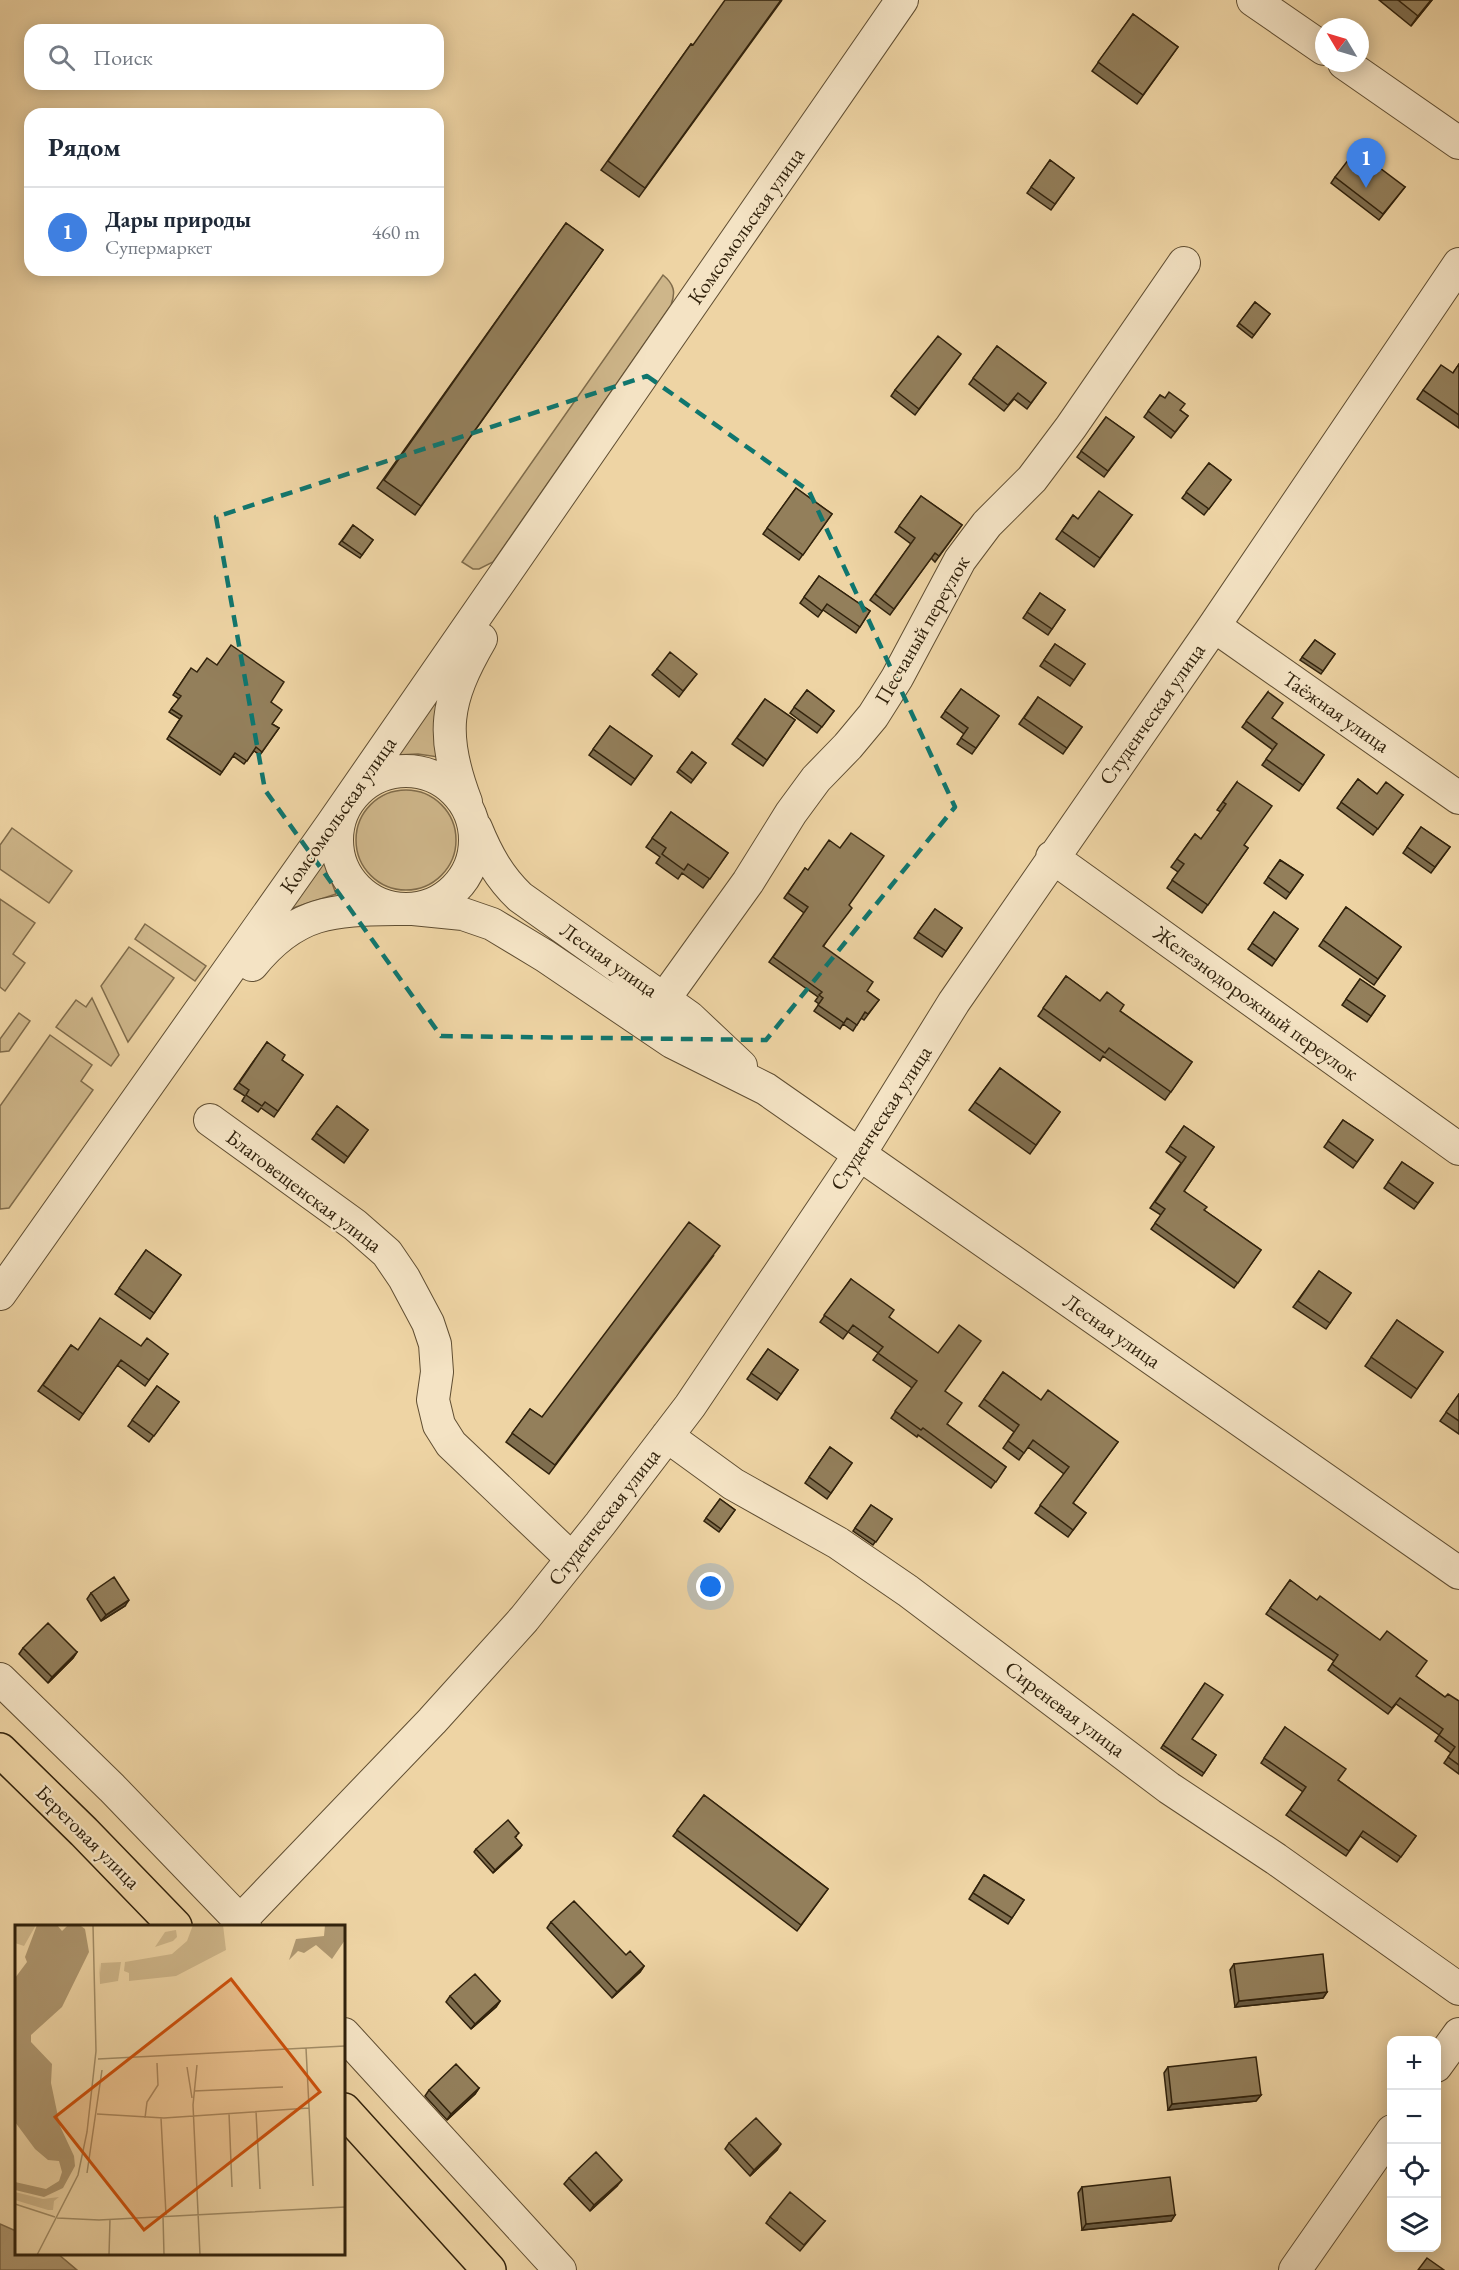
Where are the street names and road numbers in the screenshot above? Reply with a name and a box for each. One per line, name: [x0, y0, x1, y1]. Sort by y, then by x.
street label: Комсомольская улица: [681, 141, 810, 309]
street label: Песчаный переулок: [868, 550, 975, 709]
street label: Студенческая улица: [1093, 637, 1211, 790]
street label: Таёжная улица: [1277, 665, 1396, 759]
street label: Комсомольская улица: [273, 730, 402, 898]
street label: Лесная улица: [555, 916, 664, 1003]
street label: Железнодорожный переулок: [1148, 918, 1364, 1086]
street label: Студенческая улица: [824, 1040, 938, 1195]
street label: Благовещенская улица: [221, 1123, 388, 1258]
street label: Лесная улица: [1058, 1287, 1167, 1374]
street label: Студенческая улица: [541, 1442, 666, 1591]
street label: Сиреневая улица: [1000, 1654, 1131, 1763]
street label: Береговая улица: [30, 1779, 147, 1895]

